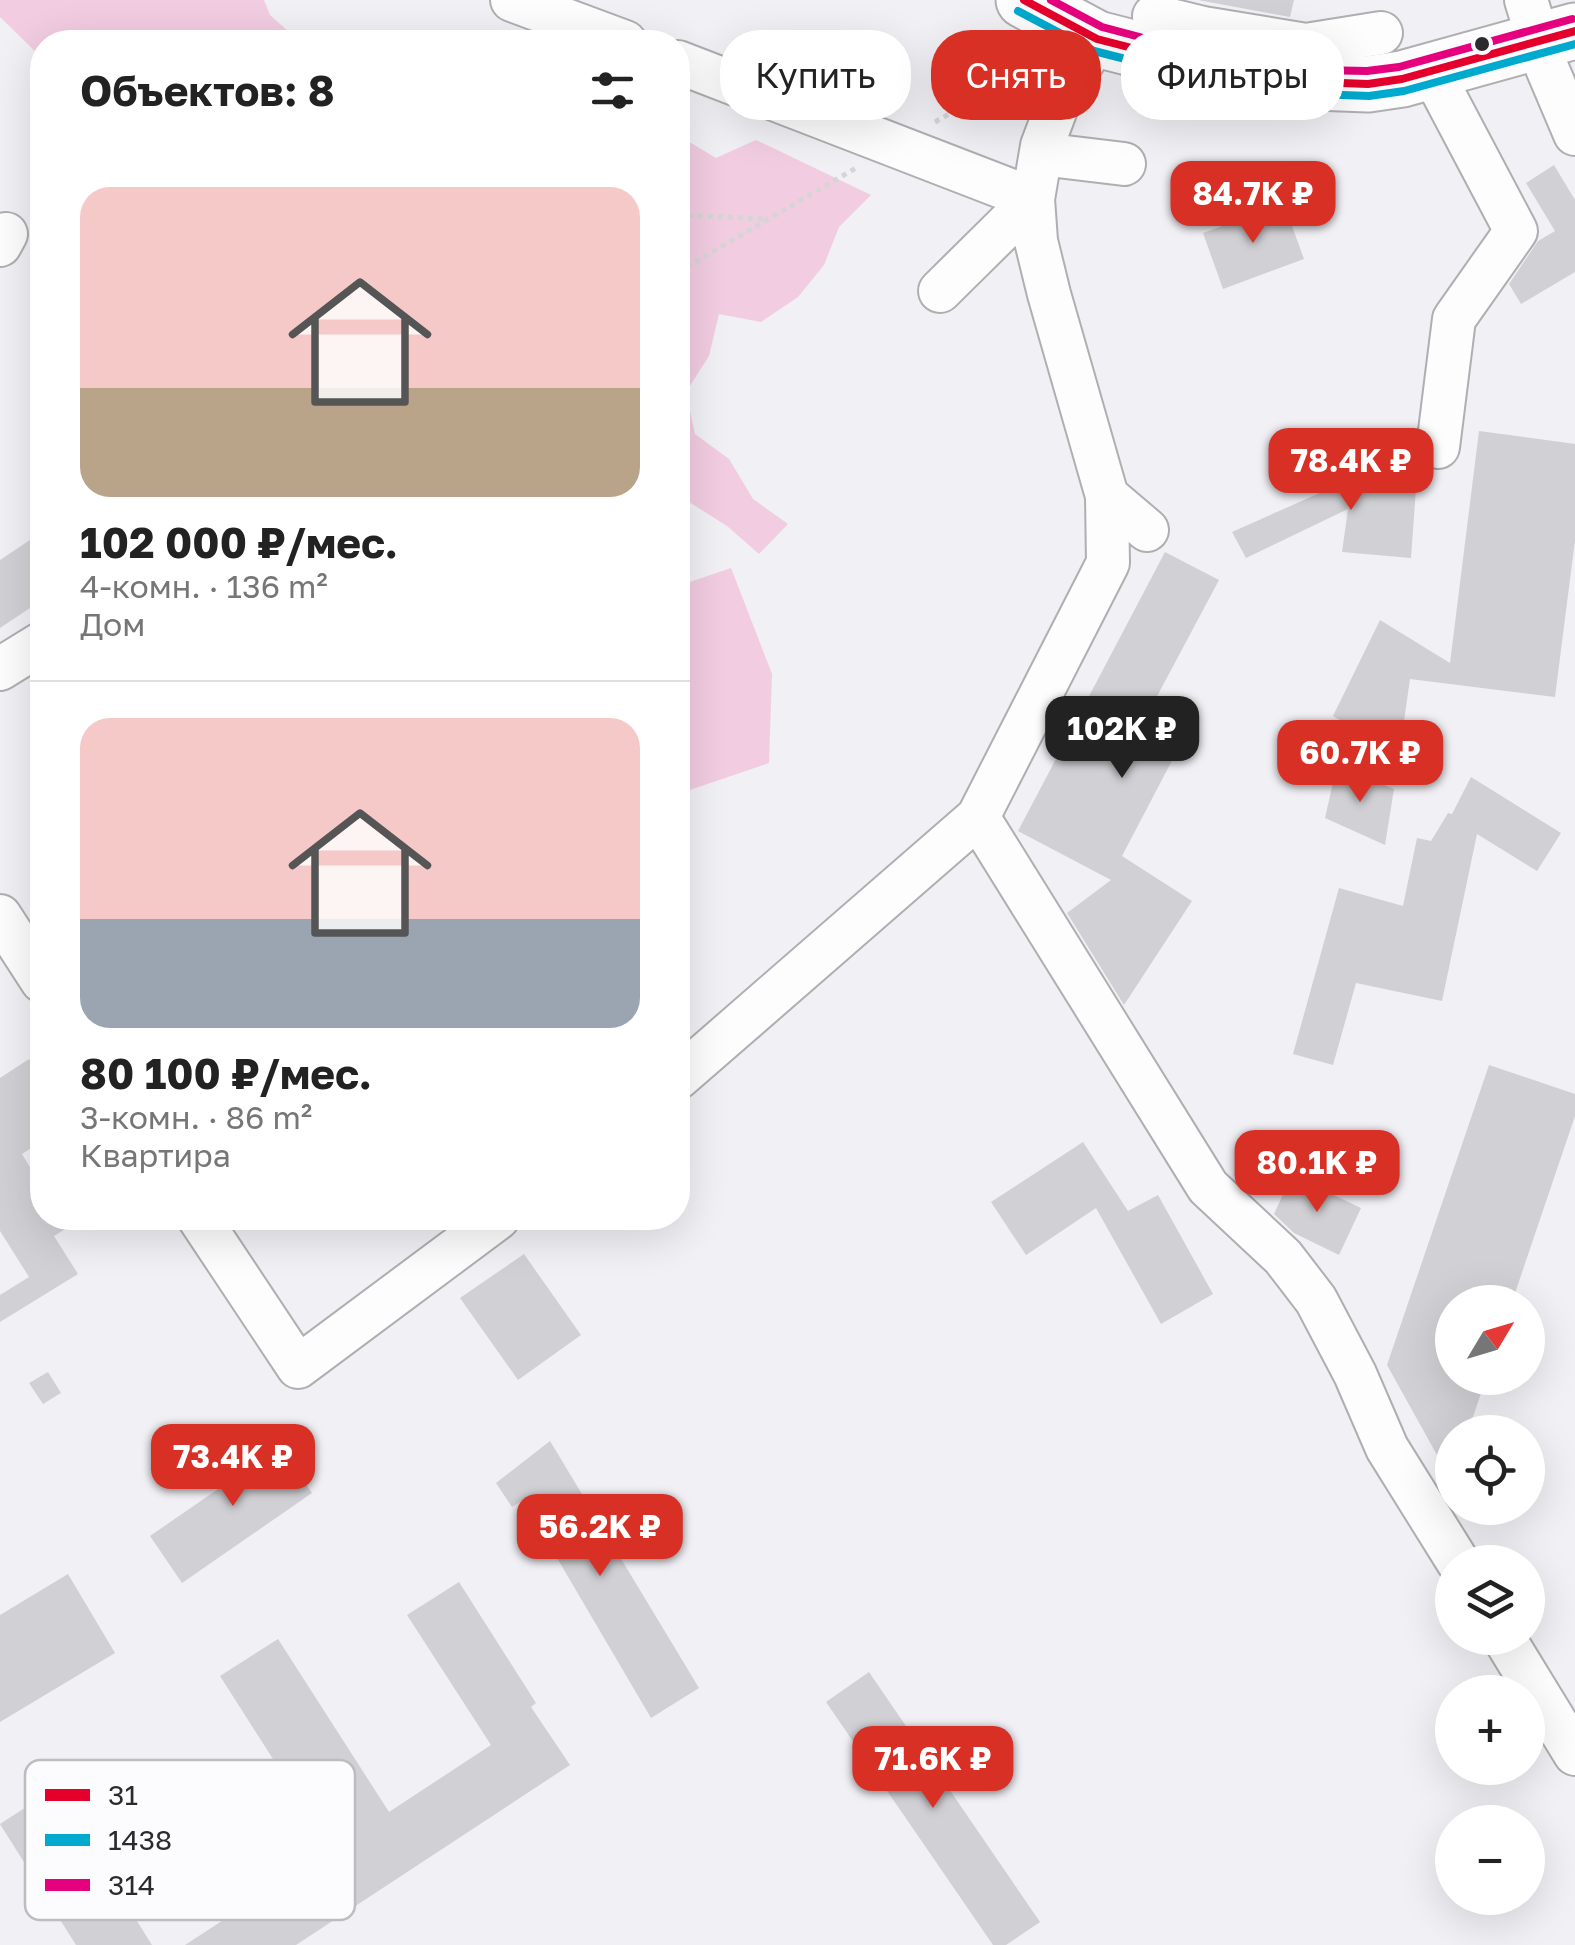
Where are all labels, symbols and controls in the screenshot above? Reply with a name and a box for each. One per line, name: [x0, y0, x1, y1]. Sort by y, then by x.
chip: Купить: [720, 30, 911, 120]
chip: Снять: [931, 30, 1101, 120]
chip: Фильтры: [1121, 30, 1344, 120]
unlabelled marker: [1472, 34, 1492, 54]
icon: filters: [585, 63, 640, 118]
text: Объектов: 8: [80, 65, 335, 115]
pin: 84.7K ₽: [1161, 161, 1345, 246]
text: 84.7K ₽: [1193, 174, 1313, 212]
icon: home: [270, 252, 450, 432]
pin: 78.4K ₽: [1259, 428, 1443, 513]
text: 78.4K ₽: [1291, 441, 1411, 479]
text: 102 000 ₽/мес.: [80, 517, 398, 567]
text: 4-комн. · 136 m²: [80, 567, 328, 605]
text: Дом: [80, 605, 145, 643]
pin: 102K ₽: [1041, 696, 1203, 781]
text: 102K ₽: [1067, 709, 1177, 747]
pin: 60.7K ₽: [1268, 720, 1452, 805]
text: 60.7K ₽: [1299, 733, 1421, 771]
icon: home: [270, 783, 450, 963]
text: 80 100 ₽/мес.: [80, 1048, 372, 1098]
text: 3-комн. · 86 m²: [80, 1098, 312, 1136]
pin: 80.1K ₽: [1225, 1130, 1409, 1215]
text: Квартира: [80, 1136, 231, 1174]
text: 80.1K ₽: [1257, 1143, 1377, 1181]
north arrow: [1435, 1285, 1545, 1395]
map controls: [1435, 1285, 1545, 1915]
button: locate: [1435, 1415, 1545, 1525]
pin: 73.4K ₽: [141, 1424, 325, 1509]
text: 73.4K ₽: [173, 1437, 293, 1475]
pin: 56.2K ₽: [508, 1494, 692, 1579]
text: 56.2K ₽: [539, 1507, 661, 1545]
button: layers: [1435, 1545, 1545, 1655]
button: +: [1435, 1675, 1545, 1785]
pin: 71.6K ₽: [841, 1726, 1025, 1811]
text: 71.6K ₽: [874, 1739, 992, 1777]
legend: [25, 1760, 355, 1920]
text: 31: [108, 1778, 138, 1811]
button: −: [1435, 1805, 1545, 1915]
text: 1438: [108, 1823, 172, 1856]
text: 314: [108, 1868, 155, 1901]

